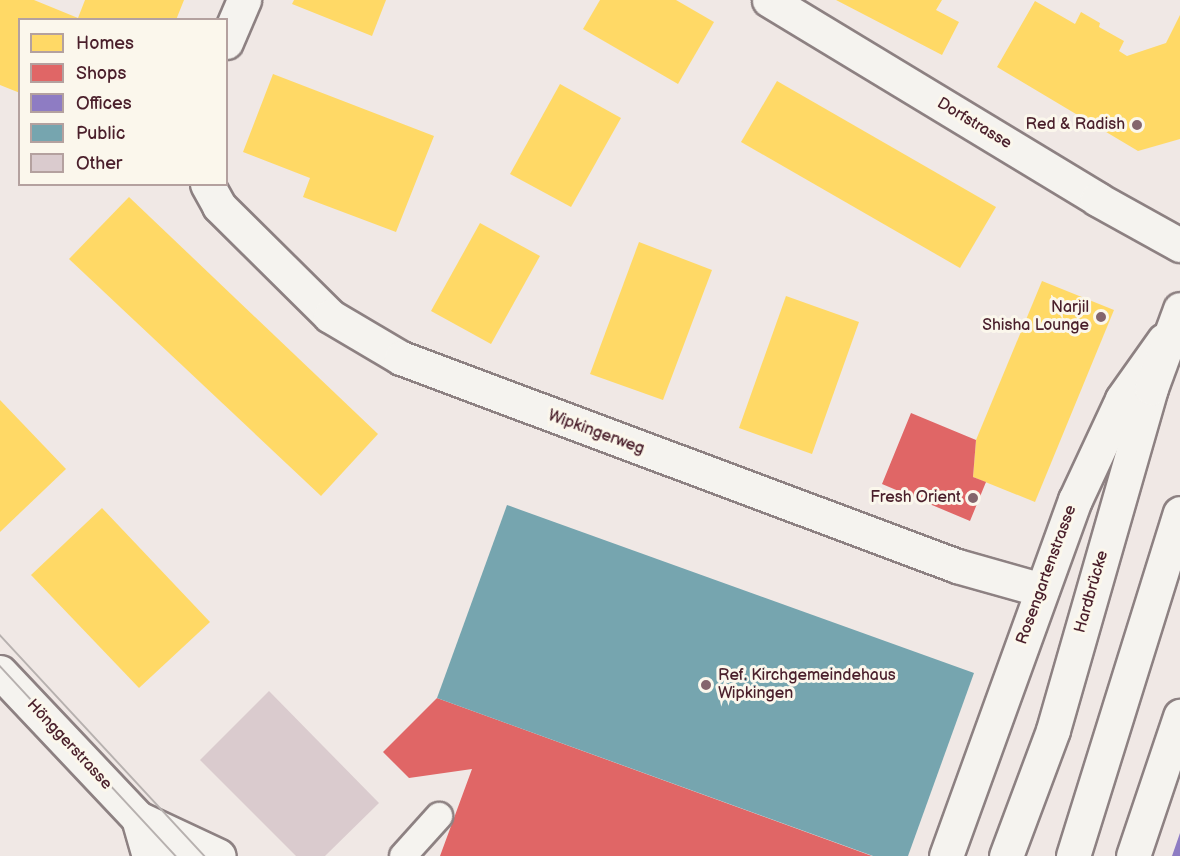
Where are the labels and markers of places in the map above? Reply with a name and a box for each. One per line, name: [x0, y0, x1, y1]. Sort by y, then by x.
place label: Red & Radish: [1026, 115, 1125, 135]
marker: Red & Radish: [1130, 118, 1144, 132]
place label: Narjil Shisha Lounge: [982, 298, 1089, 336]
marker: Narjil Shisha Lounge: [1094, 310, 1108, 324]
place label: Fresh Orient: [870, 488, 961, 508]
marker: Fresh Orient: [966, 491, 980, 505]
place label: Ref. Kirchgemeindehaus Wipkingen: [718, 666, 896, 704]
marker: Ref. Kirchgemeindehaus Wipkingen: [699, 678, 713, 692]

